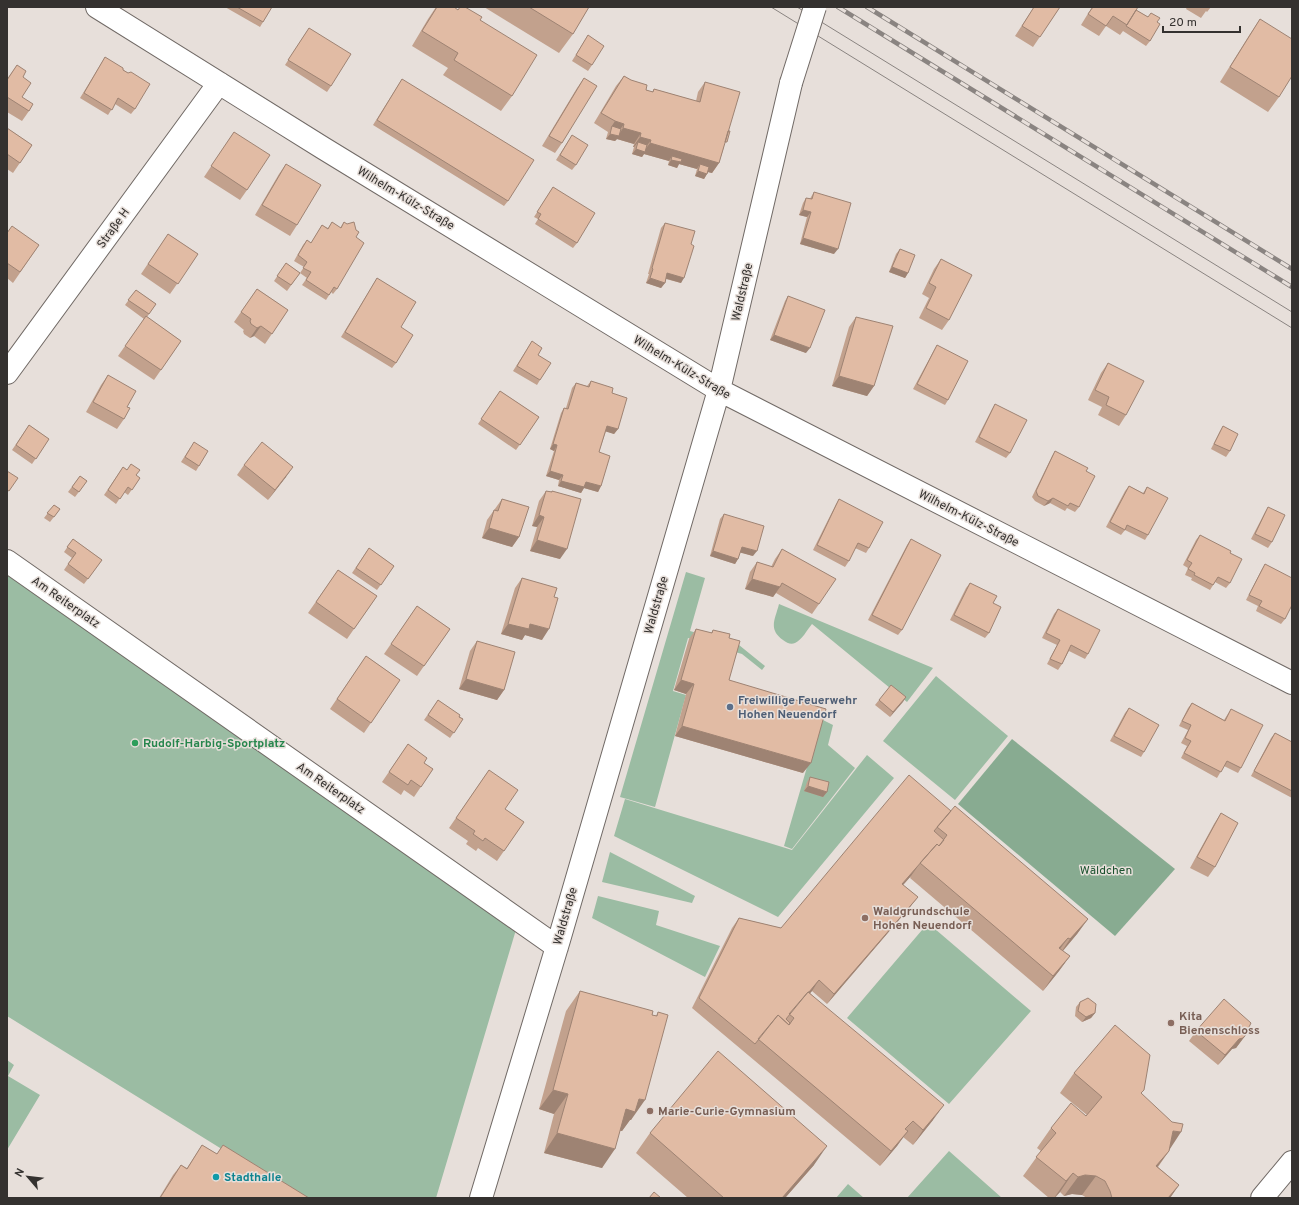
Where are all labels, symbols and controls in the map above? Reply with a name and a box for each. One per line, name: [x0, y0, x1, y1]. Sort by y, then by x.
scale bar: [1163, 8, 1240, 34]
text: 20 m: [1169, 15, 1197, 31]
street label: Wilhelm-Külz-Straße: [354, 163, 457, 234]
street label: Straße H: [94, 205, 134, 252]
street label: Waldstraße: [729, 261, 757, 323]
street label: Wilhelm-Külz-Straße: [630, 332, 733, 403]
street label: Wilhelm-Külz-Straße: [916, 487, 1022, 551]
street label: Am Reiterplatz: [28, 573, 103, 632]
street label: Waldstraße: [641, 575, 673, 636]
place label: Freiwillige Feuerwehr Hohen Neuendorf: [738, 693, 857, 723]
marker: Freiwillige Feuerwehr Hohen Neuendorf: [725, 702, 735, 712]
place label: Rudolf-Harbig-Sportplatz: [143, 736, 285, 752]
marker: Rudolf-Harbig-Sportplatz: [130, 738, 140, 748]
street label: Am Reiterplatz: [293, 759, 368, 818]
park label: Wäldchen: [1080, 863, 1132, 879]
street label: Waldstraße: [550, 886, 582, 947]
place label: Waldgrundschule Hohen Neuendorf: [873, 904, 972, 934]
marker: Waldgrundschule Hohen Neuendorf: [860, 913, 870, 923]
place label: Kita Bienenschloss: [1179, 1009, 1260, 1039]
marker: Kita Bienenschloss: [1166, 1018, 1176, 1028]
place label: Marie-Curie-Gymnasium: [658, 1104, 796, 1120]
marker: Marie-Curie-Gymnasium: [645, 1106, 655, 1116]
north arrow: [8, 1157, 48, 1197]
text: N: [12, 1166, 28, 1180]
place label: Stadthalle: [224, 1170, 282, 1186]
marker: Stadthalle: [211, 1172, 221, 1182]

